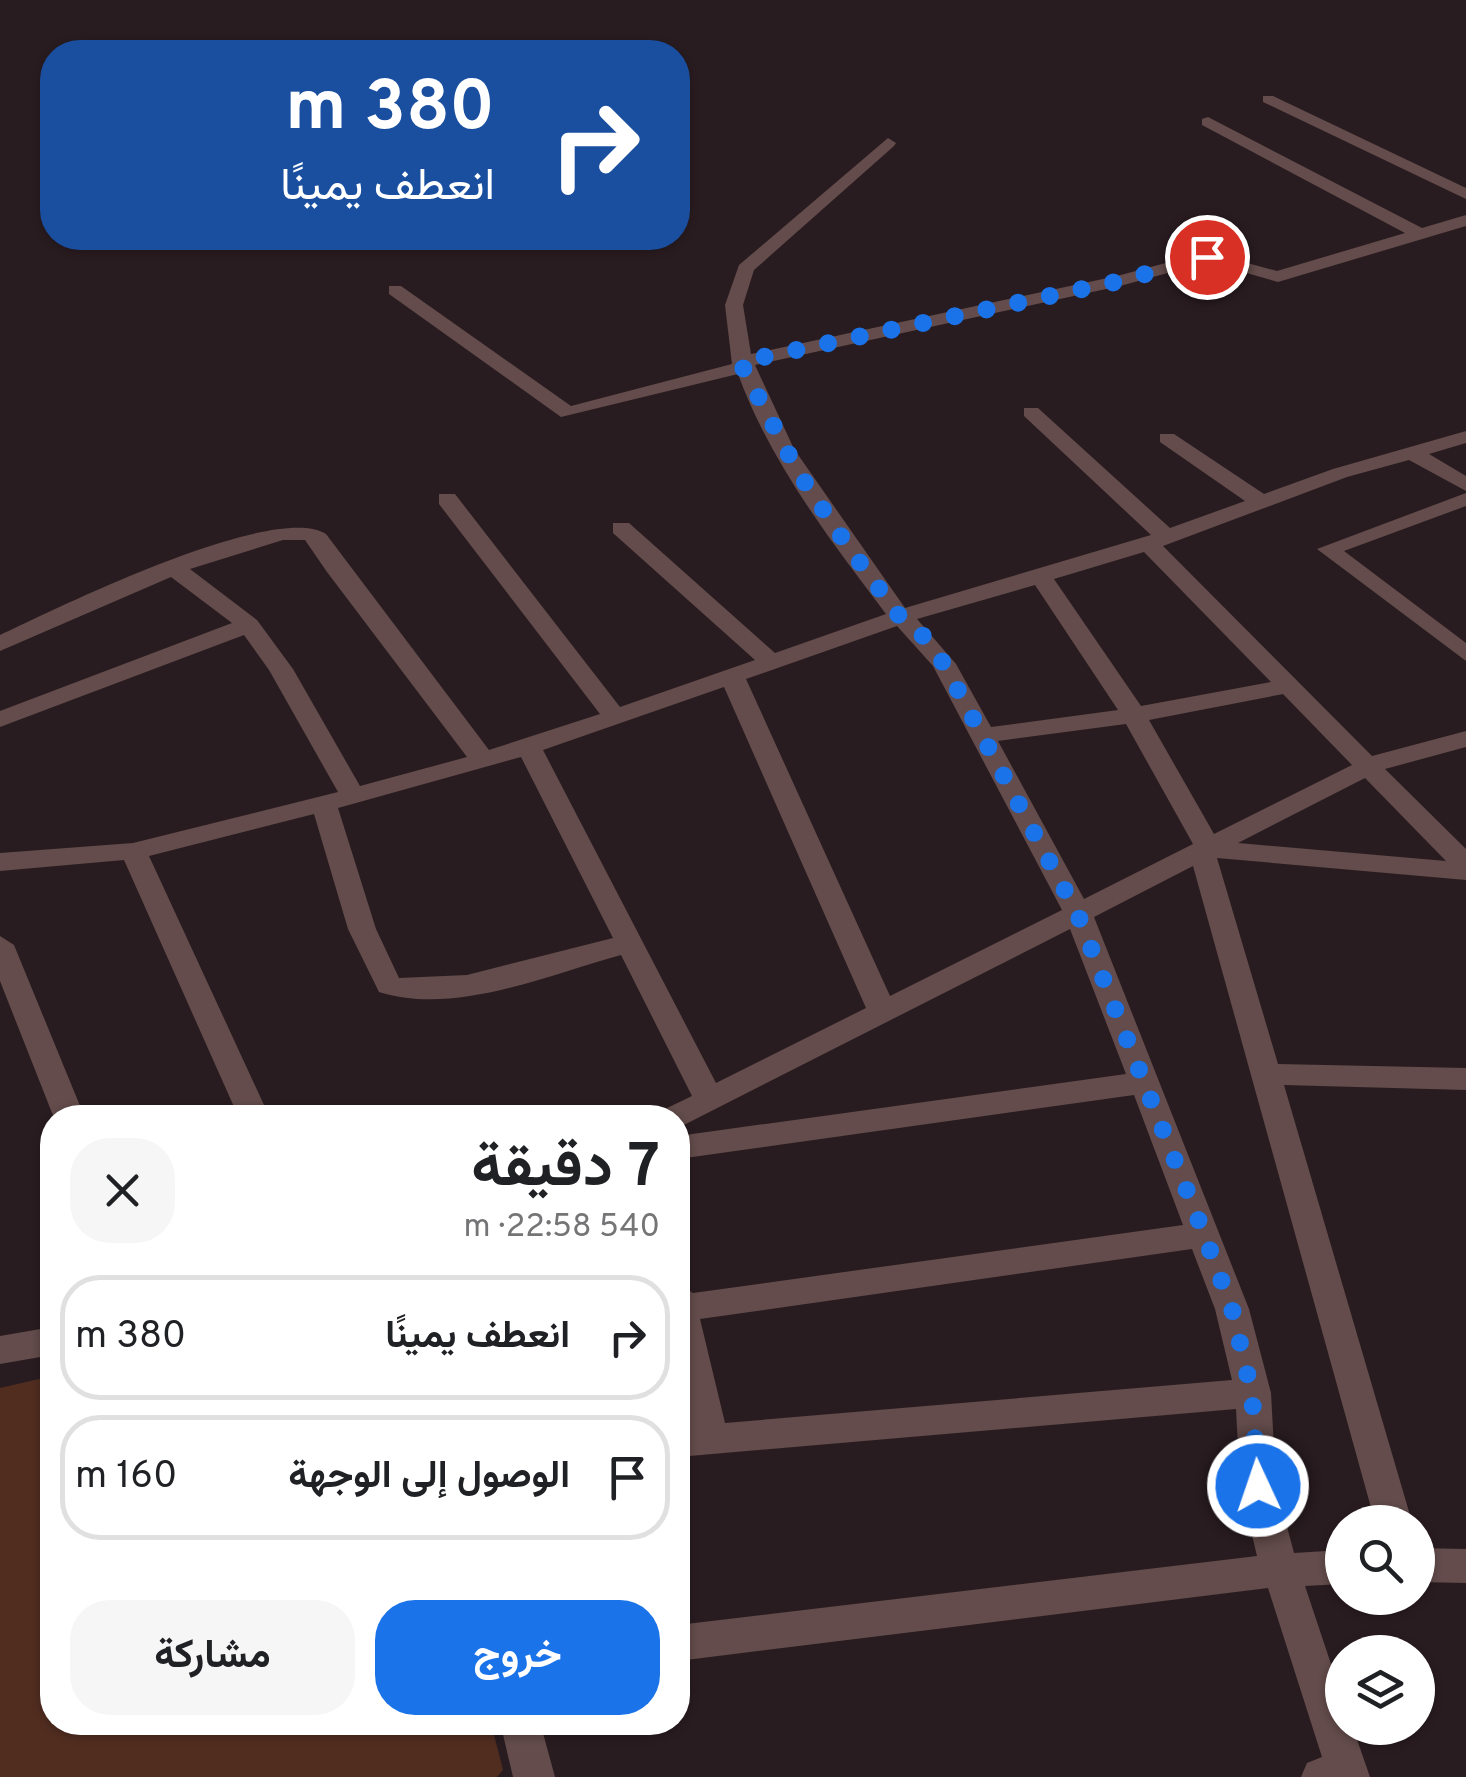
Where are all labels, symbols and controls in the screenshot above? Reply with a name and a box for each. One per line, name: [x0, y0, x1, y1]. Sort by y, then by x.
text: 380 m: [285, 66, 495, 155]
icon: right: [530, 80, 660, 210]
text: انعطف يمينًا: [280, 159, 495, 216]
pin: [1165, 215, 1250, 300]
icon: arrive: [1180, 230, 1235, 285]
text: 7 دقيقة: [471, 1132, 660, 1208]
button: close: [70, 1138, 175, 1243]
text: 540 m · 22:58: [464, 1208, 660, 1248]
icon: right: [600, 1310, 655, 1365]
text: 380 m: [75, 1313, 186, 1362]
text: انعطف يمينًا: [385, 1313, 570, 1362]
position arrow: [1206, 1434, 1310, 1538]
icon: arrive: [600, 1450, 655, 1505]
text: 160 m: [75, 1453, 177, 1502]
text: الوصول إلى الوجهة: [288, 1453, 570, 1502]
map controls: [1325, 1505, 1435, 1745]
button: search: [1325, 1505, 1435, 1615]
button: مشاركة: [70, 1600, 355, 1715]
button: خروج: [375, 1600, 660, 1715]
button: layers: [1325, 1635, 1435, 1745]

